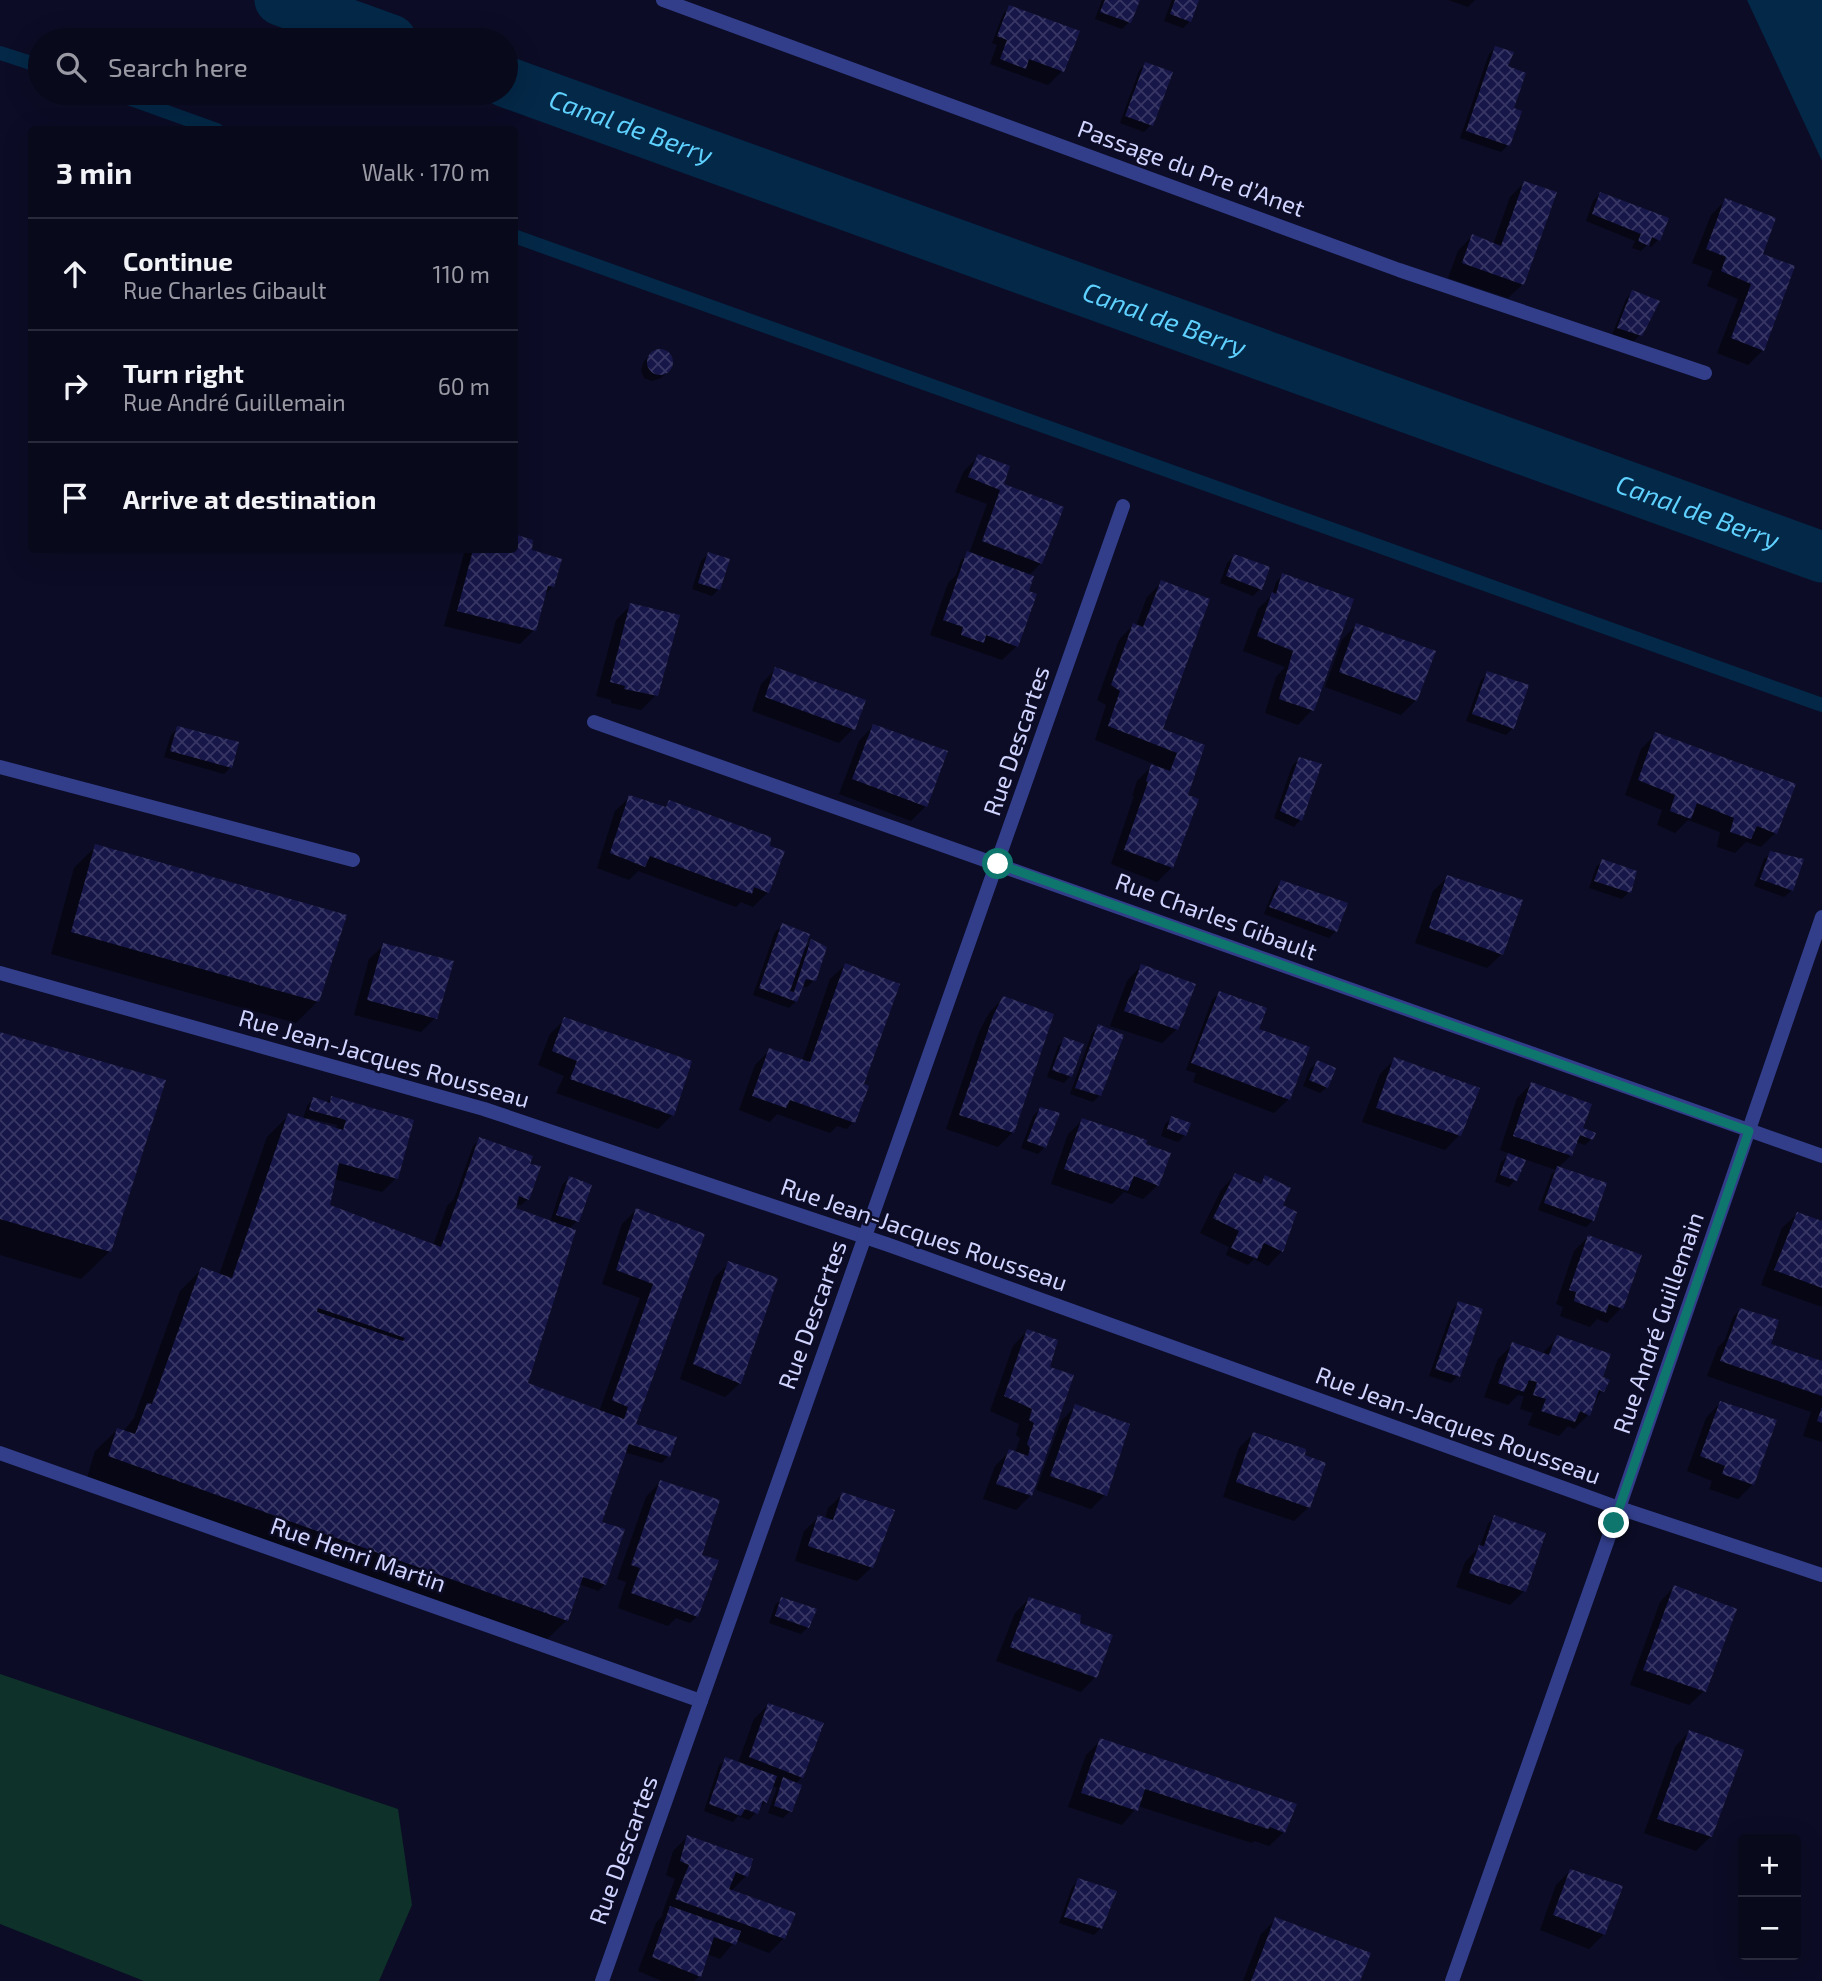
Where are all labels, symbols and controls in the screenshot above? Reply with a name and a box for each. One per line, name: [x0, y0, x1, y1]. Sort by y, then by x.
search box: [28, 28, 518, 105]
icon: search: [52, 48, 90, 86]
text: Search here: [108, 51, 248, 82]
water label: Canal de Berry: [546, 82, 718, 170]
street label: Passage du Pre d’Anet: [1074, 113, 1309, 222]
text: 3 min: [56, 154, 132, 190]
text: Walk · 170 m: [362, 158, 490, 186]
text: Continue: [123, 245, 233, 276]
icon: ahead: [56, 255, 94, 293]
text: 110 m: [433, 260, 490, 288]
water label: Canal de Berry: [1079, 275, 1251, 363]
text: Rue Charles Gibault: [123, 276, 327, 304]
text: Turn right: [123, 357, 244, 388]
icon: right: [56, 367, 94, 405]
text: 60 m: [438, 372, 490, 400]
text: Rue André Guillemain: [123, 388, 346, 416]
water label: Canal de Berry: [1612, 467, 1784, 555]
icon: arrive: [56, 479, 94, 517]
text: Arrive at destination: [123, 483, 376, 514]
street label: Rue Descartes: [976, 662, 1055, 819]
route start: [982, 848, 1013, 879]
street label: Rue Charles Gibault: [1112, 866, 1321, 966]
street label: Rue Jean-Jacques Rousseau: [236, 1002, 533, 1113]
street label: Rue Jean-Jacques Rousseau: [777, 1171, 1072, 1296]
street label: Rue André Guillemain: [1606, 1208, 1709, 1437]
street label: Rue Descartes: [771, 1236, 852, 1393]
street label: Rue Jean-Jacques Rousseau: [1312, 1359, 1605, 1490]
route end: [1598, 1507, 1629, 1538]
street label: Rue Henri Martin: [267, 1510, 450, 1597]
street label: Rue Descartes: [582, 1771, 663, 1928]
map controls: [1738, 1834, 1801, 1960]
button: +: [1738, 1834, 1801, 1897]
button: −: [1738, 1897, 1801, 1960]

